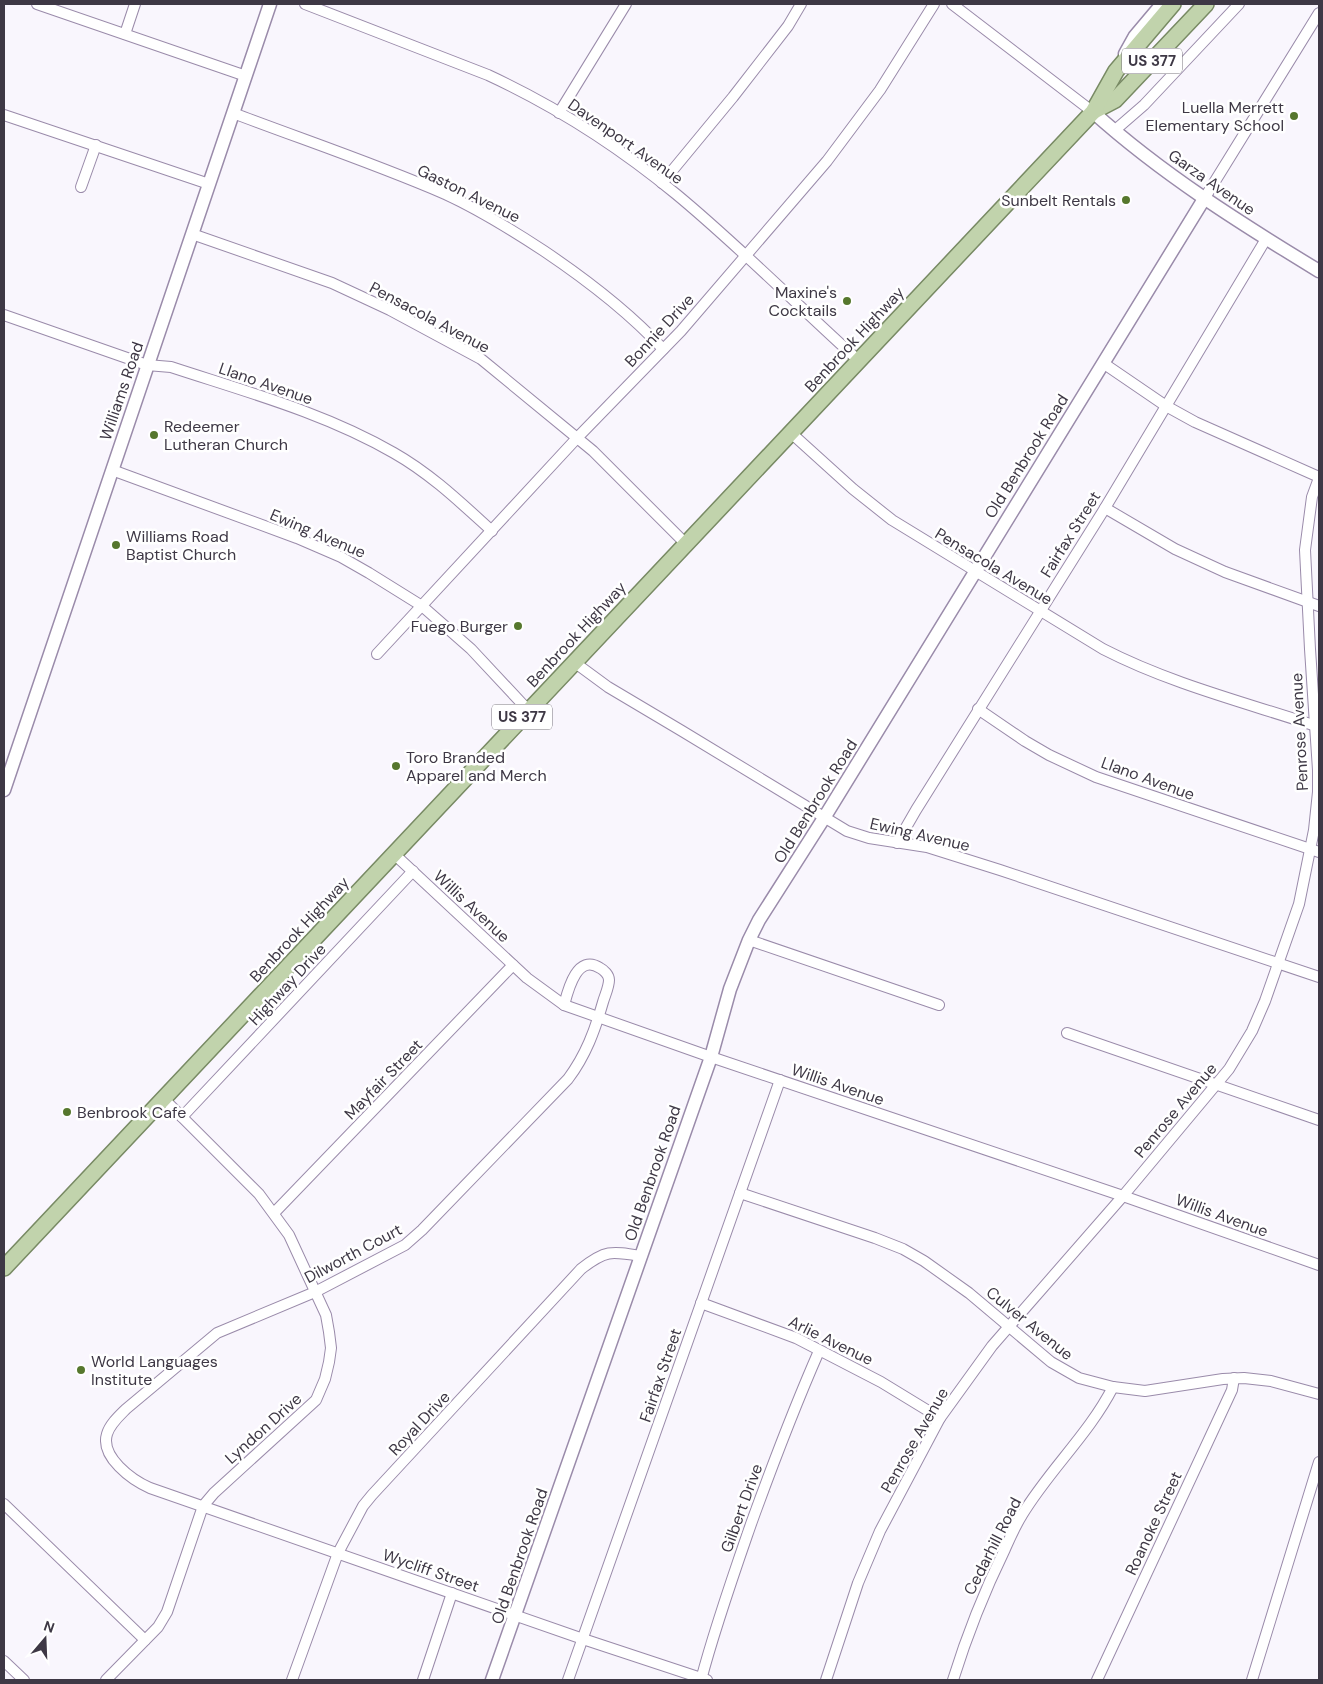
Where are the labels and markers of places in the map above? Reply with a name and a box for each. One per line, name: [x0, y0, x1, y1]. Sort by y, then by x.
place label: Luella Merrett Elementary School: [1146, 97, 1284, 136]
marker: Luella Merrett Elementary School: [1288, 110, 1300, 122]
place label: Sunbelt Rentals: [1001, 190, 1116, 211]
marker: Sunbelt Rentals: [1120, 194, 1132, 206]
place label: Maxine's Cocktails: [768, 282, 837, 321]
marker: Maxine's Cocktails: [841, 295, 853, 307]
place label: Redeemer Lutheran Church: [164, 416, 288, 455]
marker: Redeemer Lutheran Church: [148, 429, 160, 441]
place label: Williams Road Baptist Church: [126, 526, 236, 565]
marker: Williams Road Baptist Church: [110, 539, 122, 551]
place label: Fuego Burger: [411, 616, 508, 637]
marker: Fuego Burger: [512, 620, 524, 632]
place label: Toro Branded Apparel and Merch: [406, 747, 547, 786]
marker: Toro Branded Apparel and Merch: [390, 760, 402, 772]
place label: Benbrook Cafe: [77, 1102, 186, 1123]
marker: Benbrook Cafe: [61, 1106, 73, 1118]
place label: World Languages Institute: [91, 1351, 218, 1390]
marker: World Languages Institute: [75, 1364, 87, 1376]

